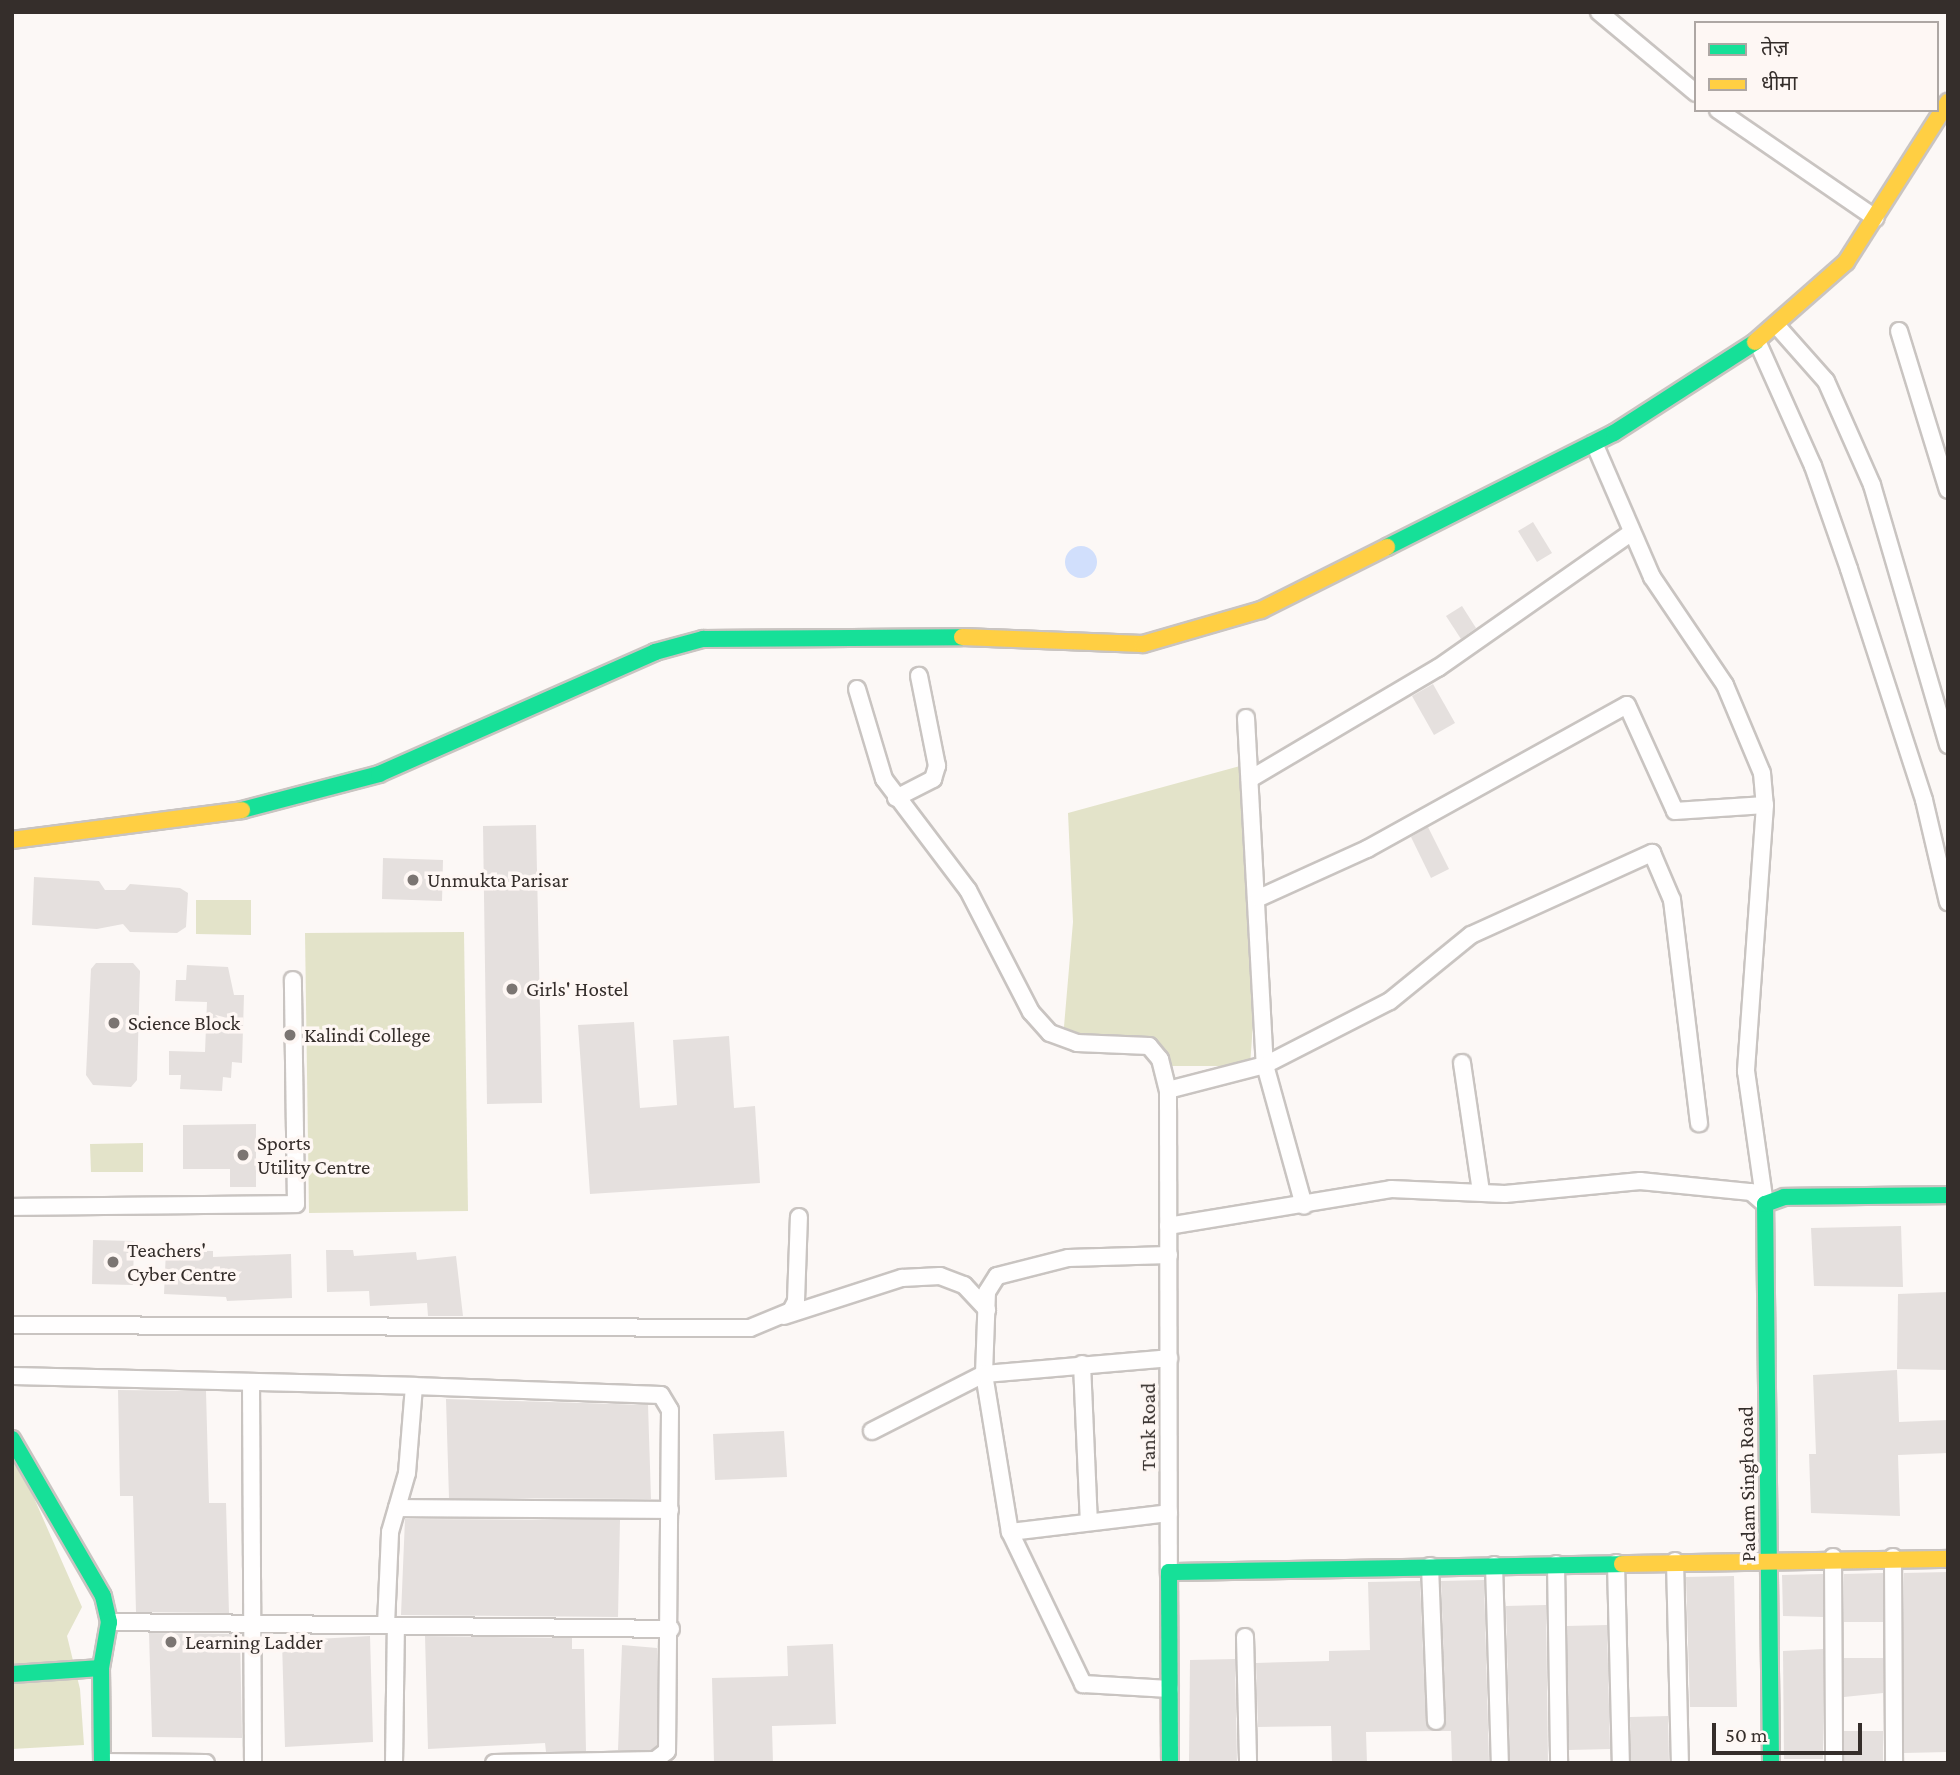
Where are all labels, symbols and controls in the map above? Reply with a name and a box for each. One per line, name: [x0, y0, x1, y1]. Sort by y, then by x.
legend: [1694, 21, 1939, 112]
text: तेज़: [1761, 36, 1789, 60]
text: धीमा: [1761, 71, 1797, 95]
place label: Unmukta Parisar: [427, 867, 569, 893]
marker: Unmukta Parisar: [405, 872, 421, 888]
place label: Girls' Hostel: [526, 976, 629, 1002]
marker: Girls' Hostel: [504, 981, 520, 997]
place label: Science Block: [128, 1010, 240, 1036]
marker: Science Block: [106, 1015, 122, 1031]
place label: Kalindi College: [304, 1022, 431, 1048]
marker: Kalindi College: [282, 1027, 298, 1043]
place label: Sports Utility Centre: [257, 1130, 370, 1180]
marker: Sports Utility Centre: [235, 1147, 251, 1163]
place label: Teachers' Cyber Centre: [127, 1237, 236, 1287]
marker: Teachers' Cyber Centre: [105, 1254, 121, 1270]
street label: Tank Road: [1135, 1383, 1161, 1471]
street label: Padam Singh Road: [1733, 1406, 1761, 1562]
place label: Learning Ladder: [185, 1629, 323, 1655]
marker: Learning Ladder: [163, 1634, 179, 1650]
scale bar: [1715, 1708, 1866, 1752]
text: 50 m: [1725, 1723, 1768, 1747]

